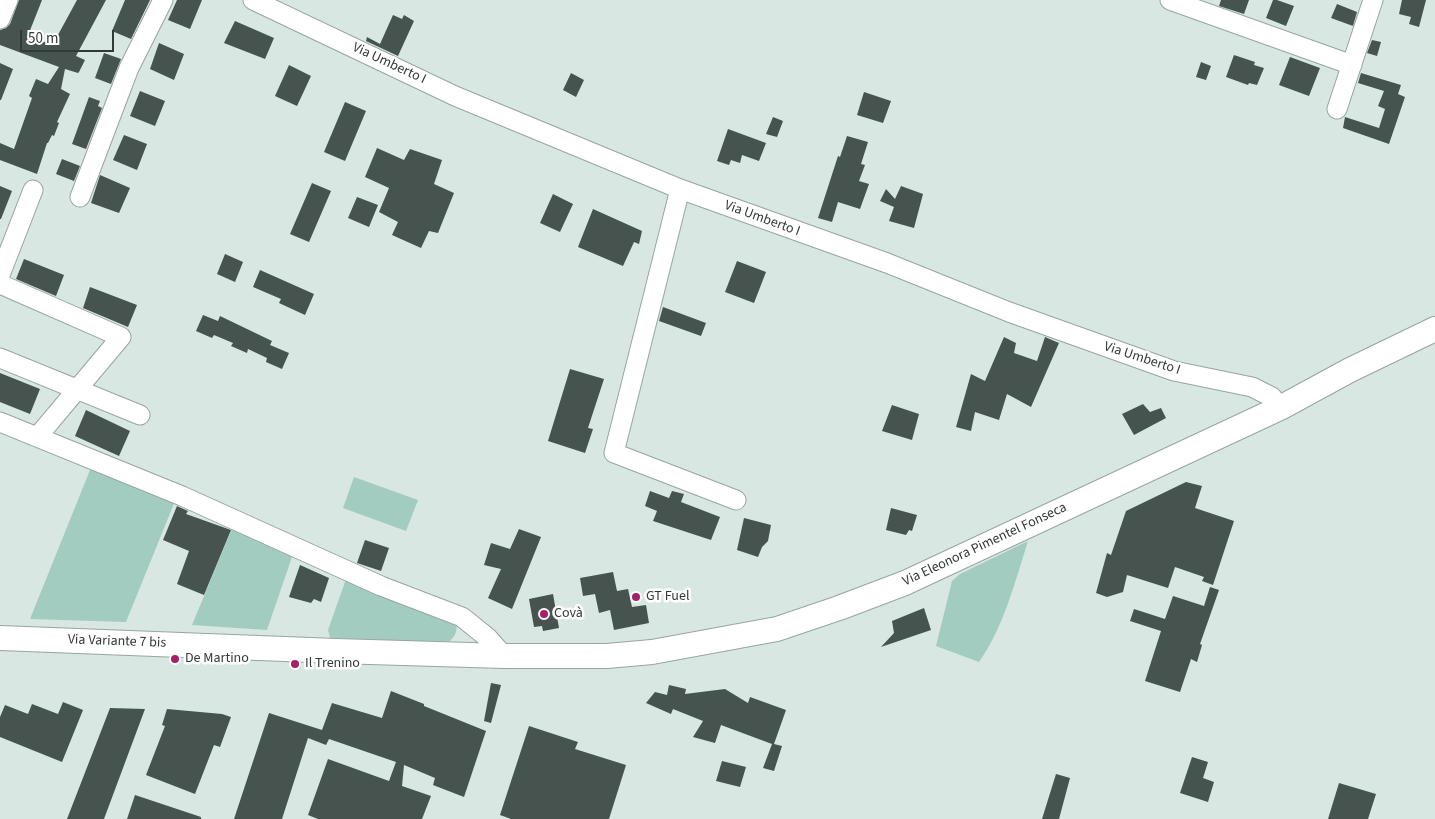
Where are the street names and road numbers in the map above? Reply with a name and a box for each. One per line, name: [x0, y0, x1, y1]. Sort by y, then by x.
street label: Via Umberto I: [350, 40, 428, 88]
street label: Via Umberto I: [722, 198, 802, 240]
street label: Via Umberto I: [1102, 339, 1182, 379]
street label: Via Eleonora Pimentel Fonseca: [900, 500, 1070, 590]
street label: Via Variante 7 bis: [67, 632, 167, 652]

